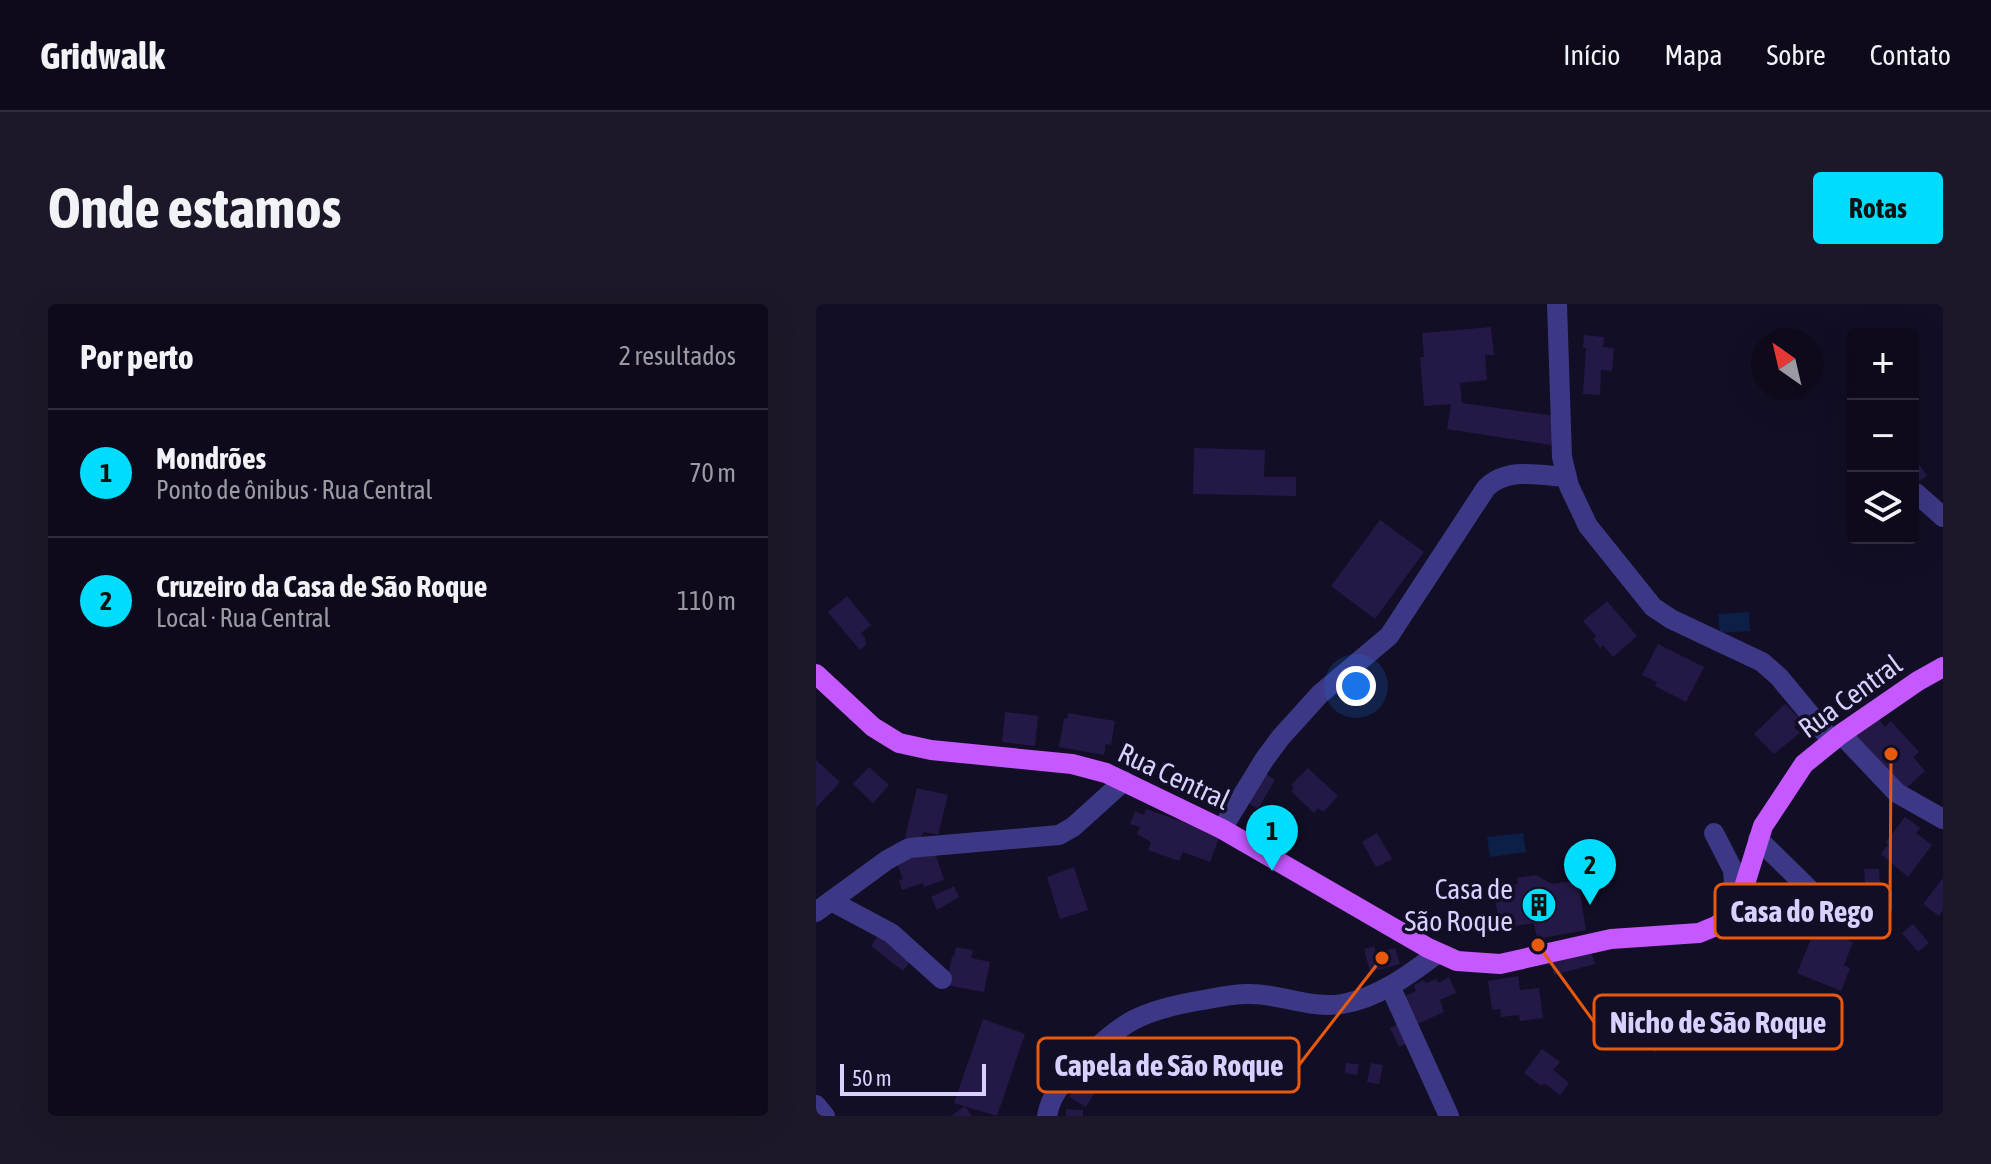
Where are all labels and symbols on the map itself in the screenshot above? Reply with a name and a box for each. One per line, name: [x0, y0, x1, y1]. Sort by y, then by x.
north arrow: [1751, 328, 1823, 400]
street label: Rua Central: [1792, 648, 1908, 744]
your location: [1336, 666, 1376, 706]
street label: Rua Central: [1113, 736, 1235, 816]
pin: 1: [1246, 805, 1298, 871]
pin: 2: [1564, 839, 1616, 905]
place label: Casa de São Roque: [1405, 873, 1513, 937]
callout: Casa do Rego: [1715, 884, 1890, 938]
building icon: Casa de São Roque: [1520, 886, 1558, 924]
text: Casa do Rego: [1730, 894, 1874, 928]
callout: Nicho de São Roque: [1594, 995, 1842, 1049]
text: Nicho de São Roque: [1610, 1005, 1826, 1039]
callout: Capela de São Roque: [1038, 1038, 1299, 1092]
text: Capela de São Roque: [1054, 1048, 1284, 1082]
scale bar: [840, 1060, 986, 1096]

